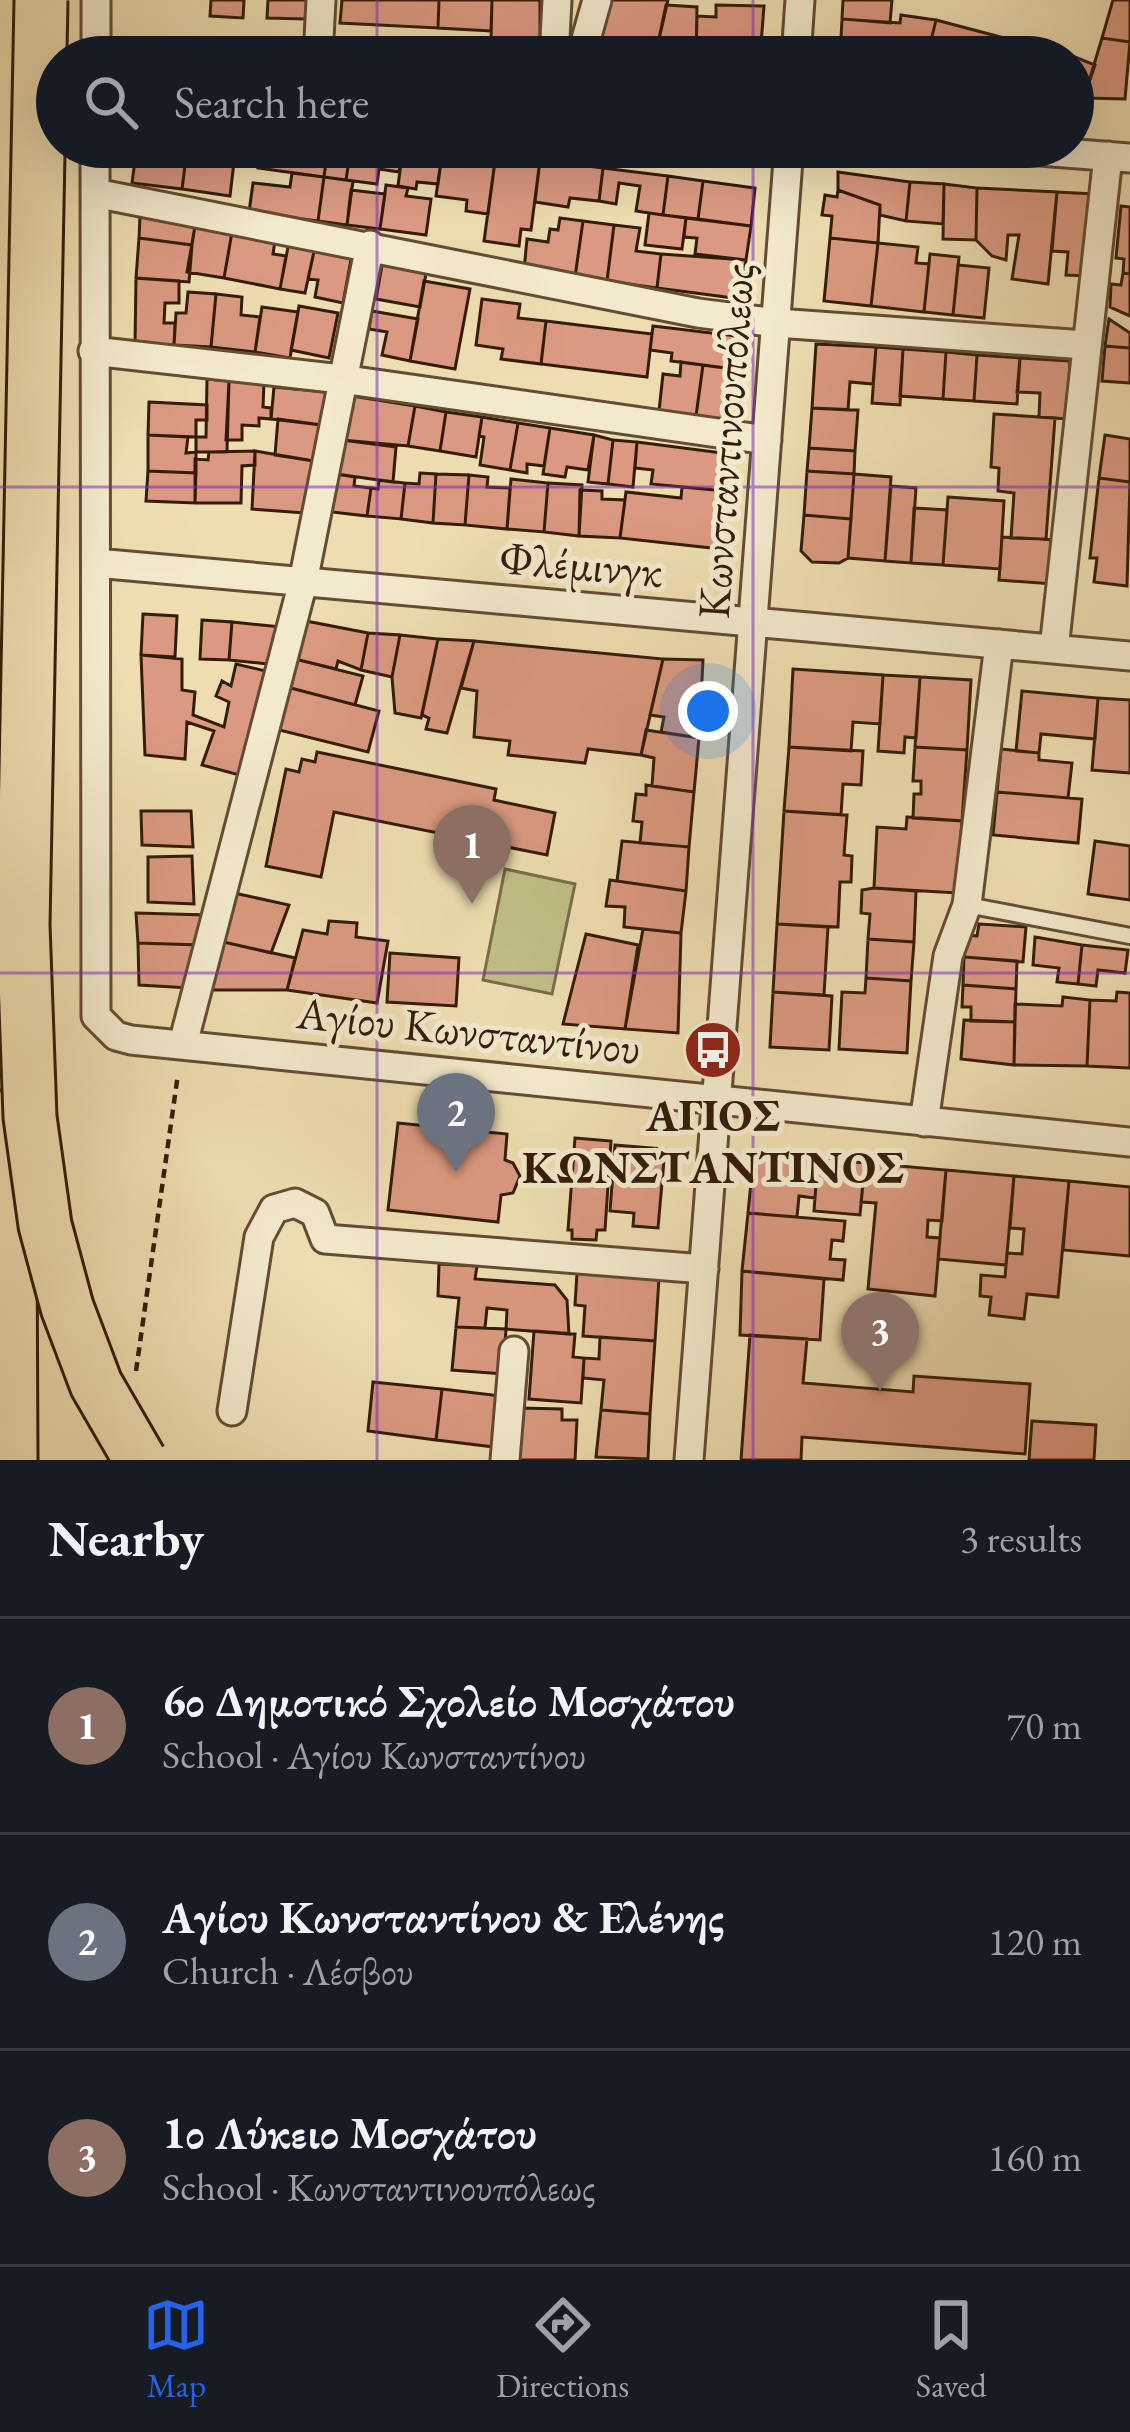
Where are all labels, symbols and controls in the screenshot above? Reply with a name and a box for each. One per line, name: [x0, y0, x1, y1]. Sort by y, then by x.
search box: [36, 36, 1094, 168]
icon: search: [78, 69, 144, 135]
text: Search here: [174, 73, 369, 131]
street label: Κωνσταντινουπόλεως: [684, 261, 766, 621]
street label: Φλέμινγκ: [497, 528, 666, 600]
your location: [678, 681, 738, 741]
pin: 1: [433, 805, 511, 904]
street label: Αγίου Κωνσταντίνου: [293, 983, 644, 1077]
bus stop icon: ΑΓΙΟΣ ΚΩΝΣΤΑΝΤΙΝΟΣ: [682, 1019, 744, 1081]
pin: 2: [417, 1073, 495, 1172]
place label: ΑΓΙΟΣ ΚΩΝΣΤΑΝΤΙΝΟΣ: [522, 1085, 904, 1195]
pin: 3: [841, 1292, 919, 1391]
text: Nearby: [48, 1505, 204, 1571]
text: 3 results: [960, 1513, 1082, 1564]
text: 6ο Δημοτικό Σχολείο Μοσχάτου: [162, 1671, 735, 1729]
text: 1: [77, 1700, 97, 1751]
text: 70 m: [1006, 1700, 1082, 1751]
text: School · Αγίου Κωνσταντίνου: [162, 1729, 586, 1780]
text: Αγίου Κωνσταντίνου & Ελένης: [162, 1887, 724, 1945]
text: 2: [77, 1916, 97, 1967]
text: 120 m: [988, 1916, 1082, 1967]
text: Church · Λέσβου: [162, 1945, 414, 1996]
text: 1ο Λύκειο Μοσχάτου: [162, 2103, 537, 2161]
text: 3: [77, 2132, 97, 2183]
text: 160 m: [988, 2132, 1082, 2183]
text: School · Κωνσταντινουπόλεως: [162, 2161, 595, 2212]
tab: Map: [143, 2292, 209, 2407]
tab: Directions: [496, 2292, 629, 2407]
tab: Saved: [916, 2292, 987, 2407]

